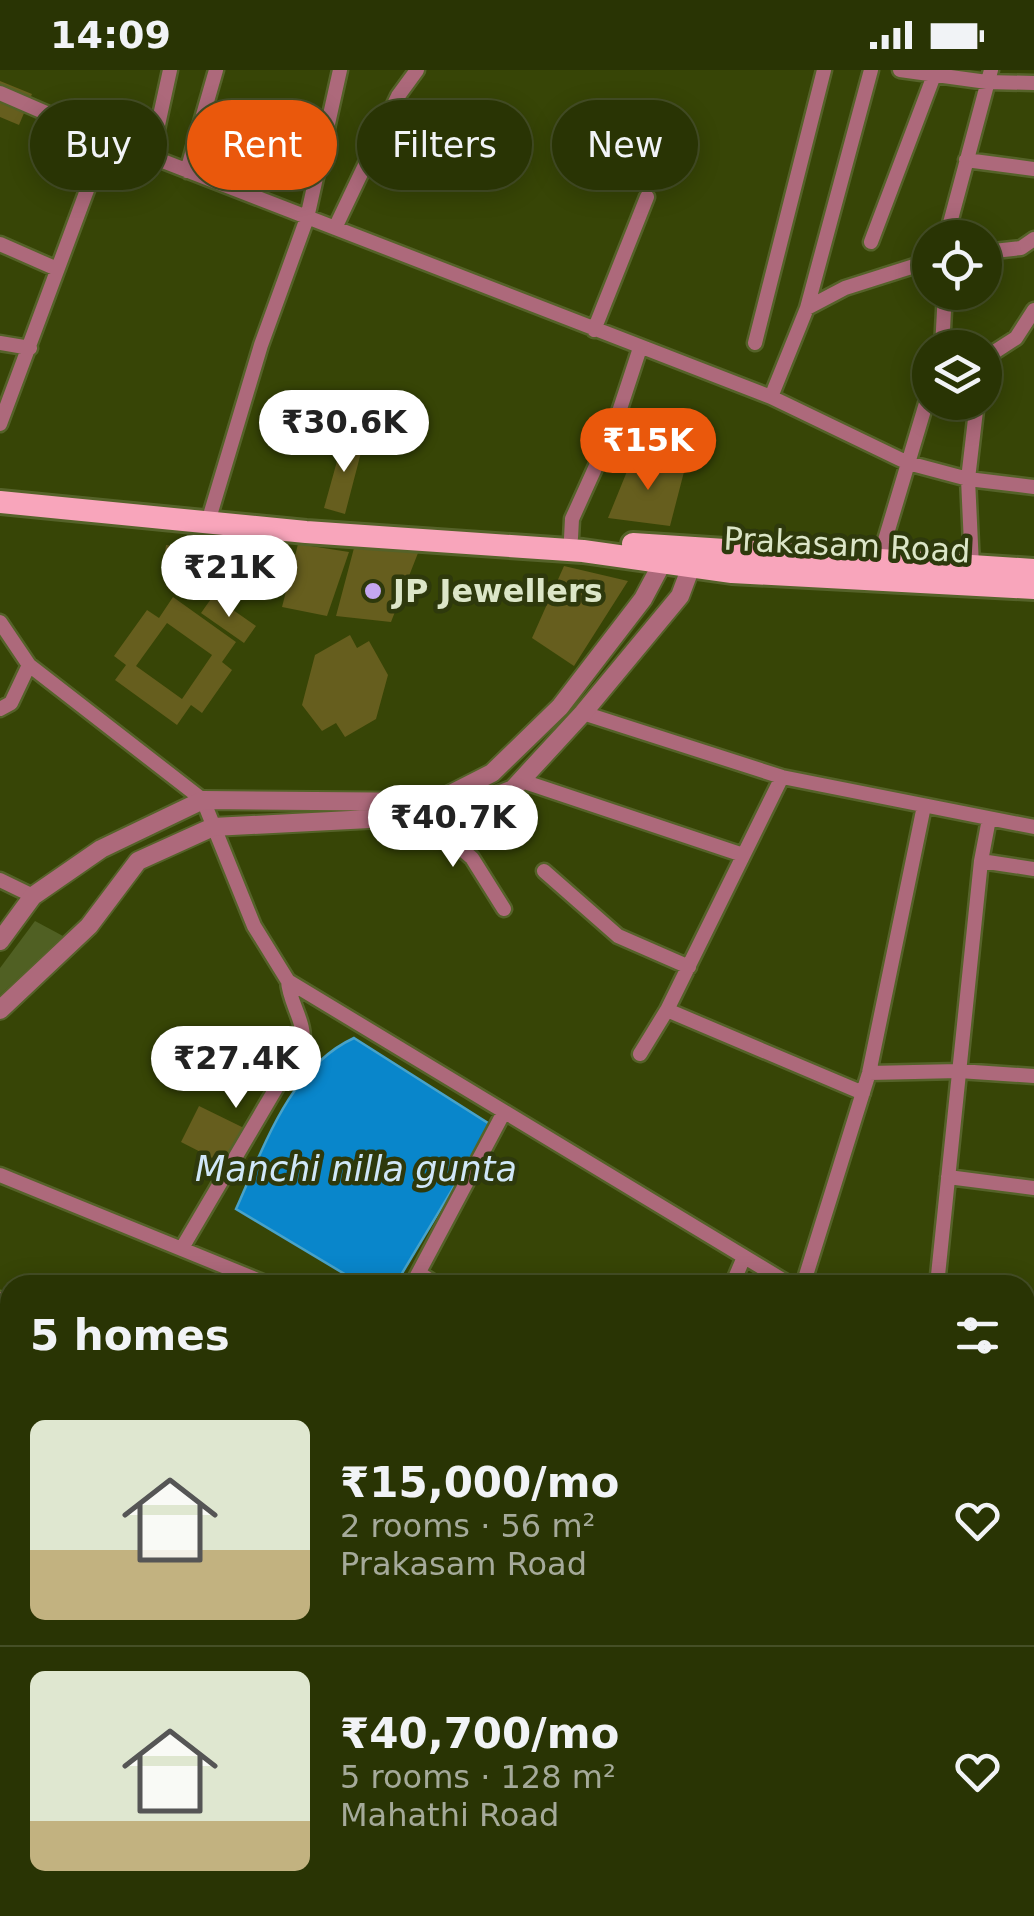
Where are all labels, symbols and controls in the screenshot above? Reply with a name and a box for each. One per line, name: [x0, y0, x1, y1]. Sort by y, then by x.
text: 14:09: [50, 13, 171, 57]
chip: Buy: [30, 100, 167, 190]
chip: Rent: [187, 100, 337, 190]
chip: Filters: [357, 100, 532, 190]
chip: New: [552, 100, 698, 190]
map controls: [912, 220, 1002, 420]
button: locate: [912, 220, 1002, 310]
button: layers: [912, 330, 1002, 420]
pin: ₹30.6K: [263, 390, 425, 475]
text: ₹30.6K: [281, 403, 407, 441]
pin: ₹15K: [589, 408, 707, 493]
text: ₹15K: [602, 421, 694, 459]
street label: Prakasam Road: [723, 520, 971, 570]
pin: ₹21K: [170, 535, 288, 620]
text: ₹21K: [183, 548, 275, 586]
place label: JP Jewellers: [391, 572, 603, 610]
marker: JP Jewellers: [362, 580, 384, 602]
pin: ₹40.7K: [372, 785, 534, 870]
text: ₹40.7K: [390, 798, 516, 836]
pin: ₹27.4K: [155, 1026, 317, 1111]
text: ₹27.4K: [173, 1039, 299, 1077]
water label: Manchi nilla gunta: [195, 1149, 517, 1189]
icon: filters: [950, 1308, 1005, 1363]
text: 5 homes: [30, 1311, 230, 1360]
text: ₹15,000/mo: [340, 1458, 619, 1507]
icon: home: [110, 1460, 230, 1580]
icon: heart: [950, 1493, 1005, 1548]
text: 2 rooms · 56 m²: [340, 1507, 595, 1545]
text: Prakasam Road: [340, 1545, 587, 1583]
text: ₹40,700/mo: [340, 1709, 619, 1758]
icon: home: [110, 1711, 230, 1831]
icon: heart: [950, 1744, 1005, 1799]
text: 5 rooms · 128 m²: [340, 1758, 616, 1796]
text: Mahathi Road: [340, 1796, 559, 1834]

